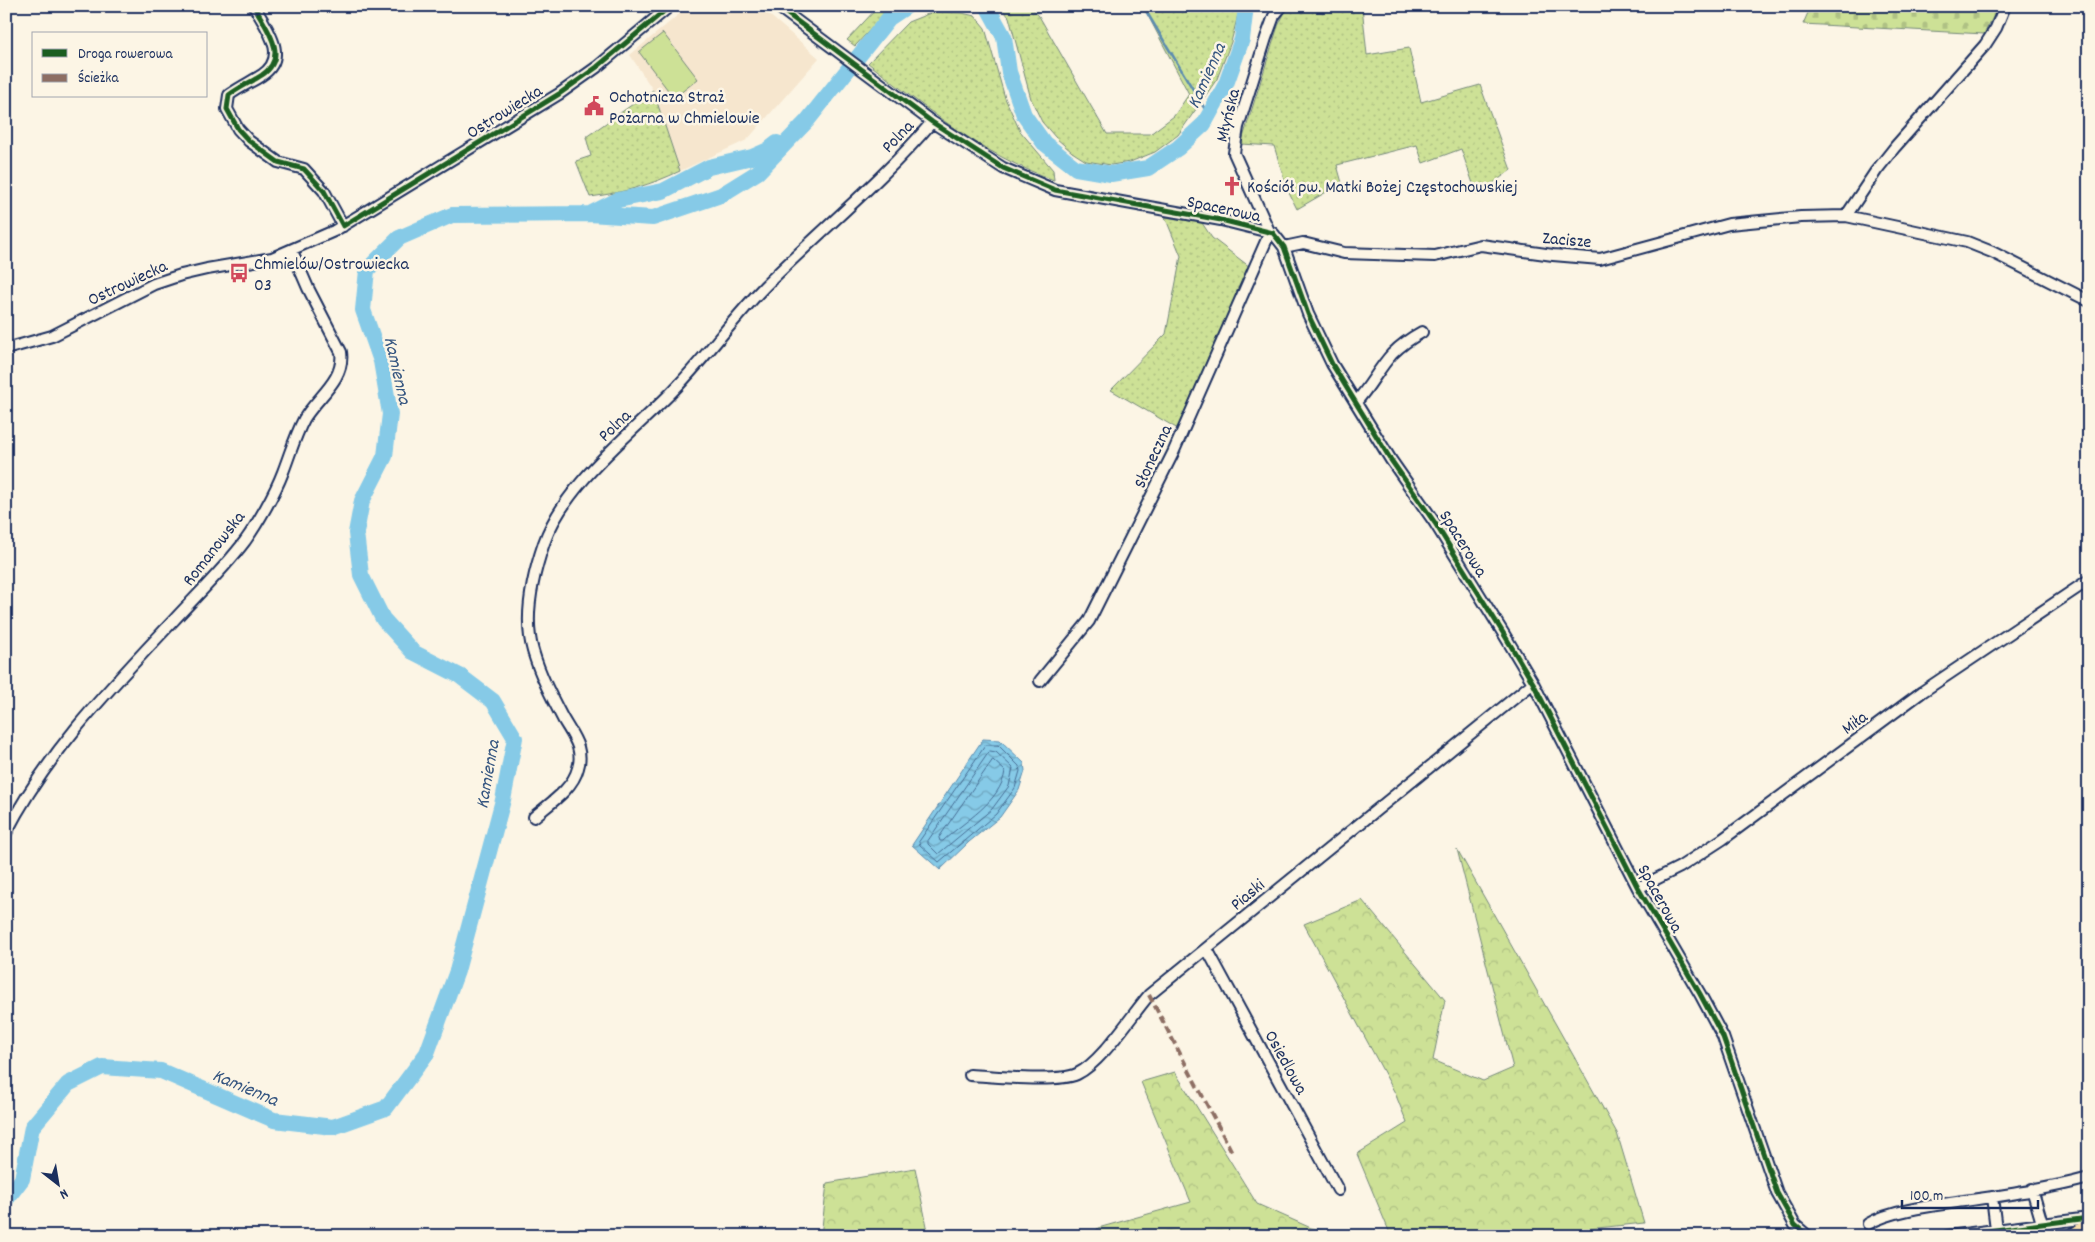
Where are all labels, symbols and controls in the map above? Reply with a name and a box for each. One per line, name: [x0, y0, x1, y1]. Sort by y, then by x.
legend: [32, 32, 208, 98]
water label: Kamienna: [1182, 38, 1235, 113]
text: Droga rowerowa: [78, 44, 173, 66]
text: Ścieżka: [78, 68, 119, 90]
street label: Ostrowiecka: [463, 80, 549, 146]
place label: Ochotnicza Straż Pożarna w Chmielowie: [609, 86, 760, 132]
street label: Młyńska: [1211, 86, 1248, 145]
public building icon: Ochotnicza Straż Pożarna w Chmielowie: [583, 95, 605, 117]
street label: Polna: [877, 115, 921, 160]
church icon: Kościół pw. Matki Bożej Częstochowskiej: [1221, 175, 1243, 197]
place label: Kościół pw. Matki Bożej Częstochowskiej: [1247, 176, 1518, 201]
street label: Spacerowa: [1184, 190, 1263, 231]
street label: Zacisze: [1541, 227, 1592, 256]
place label: Chmielów/Ostrowiecka 03: [254, 253, 409, 299]
street label: Ostrowiecka: [84, 255, 172, 314]
bus stop icon: Chmielów/Ostrowiecka 03: [228, 262, 250, 284]
water label: Kamienna: [375, 334, 417, 409]
street label: Polna: [594, 404, 638, 449]
street label: Słoneczna: [1129, 421, 1180, 493]
street label: Romanowska: [178, 506, 253, 592]
street label: Spacerowa: [1432, 506, 1493, 583]
street label: Miła: [1837, 706, 1874, 742]
water label: Kamienna: [470, 737, 509, 811]
street label: Spacerowa: [1630, 861, 1688, 938]
street label: Piaski: [1226, 874, 1271, 918]
street label: Osiedlowa: [1257, 1027, 1313, 1100]
water label: Kamienna: [208, 1063, 283, 1116]
north arrow: [32, 1160, 82, 1210]
scale bar: [1902, 1177, 2039, 1209]
text: N: [55, 1183, 72, 1204]
text: 100 m: [1910, 1186, 1943, 1208]

